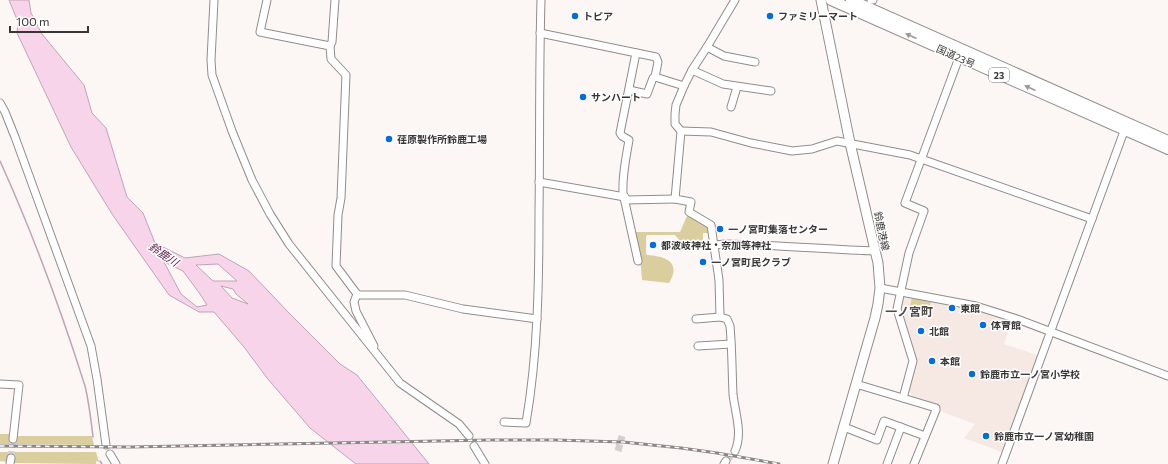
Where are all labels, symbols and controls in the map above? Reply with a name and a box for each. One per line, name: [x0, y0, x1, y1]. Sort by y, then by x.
scale bar: [10, 8, 88, 34]
place label: トピア: [583, 10, 613, 22]
place label: ファミリーマート: [778, 10, 858, 22]
marker: トピア: [570, 11, 580, 21]
marker: ファミリーマート: [765, 11, 775, 21]
text: 100 m: [16, 14, 50, 28]
one-way arrow: [905, 33, 917, 39]
street label: 国道23号: [935, 42, 977, 70]
road number: 23: [989, 68, 1009, 82]
one-way arrow: [1023, 85, 1035, 91]
place label: サンハート: [591, 91, 641, 103]
marker: サンハート: [578, 92, 588, 102]
place label: 荏原製作所鈴鹿工場: [397, 133, 487, 145]
marker: 荏原製作所鈴鹿工場: [384, 134, 394, 144]
street label: 鈴鹿港線: [872, 210, 892, 252]
place label: 一ノ宮町集落センター: [728, 223, 828, 235]
marker: 一ノ宮町集落センター: [715, 224, 725, 234]
water label: 鈴鹿川: [147, 239, 182, 269]
place label: 都波岐神社・奈加等神社: [661, 239, 772, 251]
marker: 都波岐神社・奈加等神社: [648, 240, 658, 250]
place label: 一ノ宮町民クラブ: [711, 256, 791, 268]
marker: 一ノ宮町民クラブ: [698, 257, 708, 267]
place label: 東館: [960, 302, 980, 314]
marker: 東館: [947, 303, 957, 313]
district label: 一ノ宮町: [885, 304, 933, 318]
place label: 体育館: [990, 319, 1021, 331]
marker: 体育館: [978, 320, 988, 330]
place label: 北館: [929, 325, 949, 337]
marker: 北館: [916, 326, 926, 336]
place label: 本館: [939, 355, 960, 367]
marker: 本館: [927, 356, 937, 366]
place label: 鈴鹿市立一ノ宮小学校: [980, 368, 1080, 380]
marker: 鈴鹿市立一ノ宮小学校: [967, 369, 977, 379]
place label: 鈴鹿市立一ノ宮幼稚園: [994, 430, 1094, 442]
marker: 鈴鹿市立一ノ宮幼稚園: [981, 431, 991, 441]

